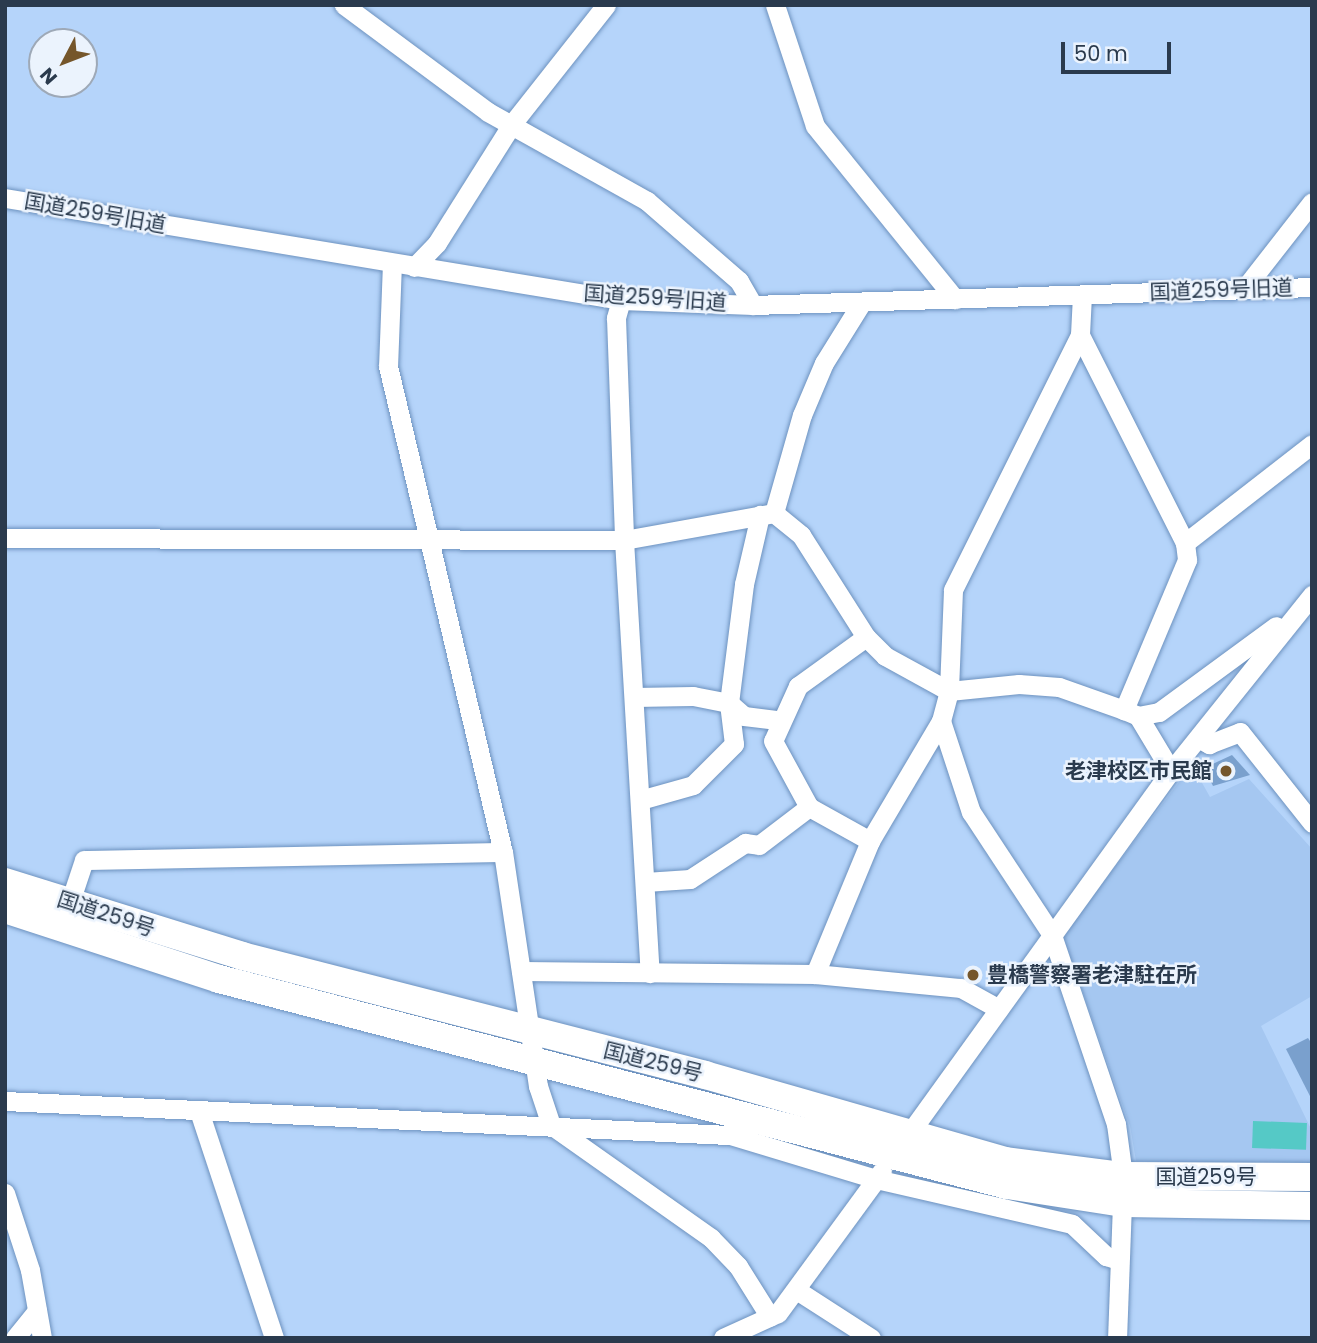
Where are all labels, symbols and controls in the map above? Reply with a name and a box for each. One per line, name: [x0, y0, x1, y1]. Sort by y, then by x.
north arrow: [28, 28, 98, 98]
scale bar: [1065, 28, 1175, 72]
text: 50 m: [1074, 39, 1128, 68]
text: N: [34, 62, 63, 90]
street label: 国道259号旧道: [22, 188, 168, 238]
street label: 国道259号旧道: [1149, 275, 1293, 305]
street label: 国道259号旧道: [583, 280, 727, 316]
place label: 老津校区市民館: [1065, 758, 1212, 784]
marker: 老津校区市民館: [1218, 763, 1234, 779]
street label: 国道259号: [54, 886, 158, 942]
place label: 豊橋警察署老津駐在所: [987, 962, 1197, 988]
marker: 豊橋警察署老津駐在所: [965, 967, 981, 983]
street label: 国道259号: [601, 1037, 705, 1087]
street label: 国道259号: [1155, 1164, 1257, 1190]

